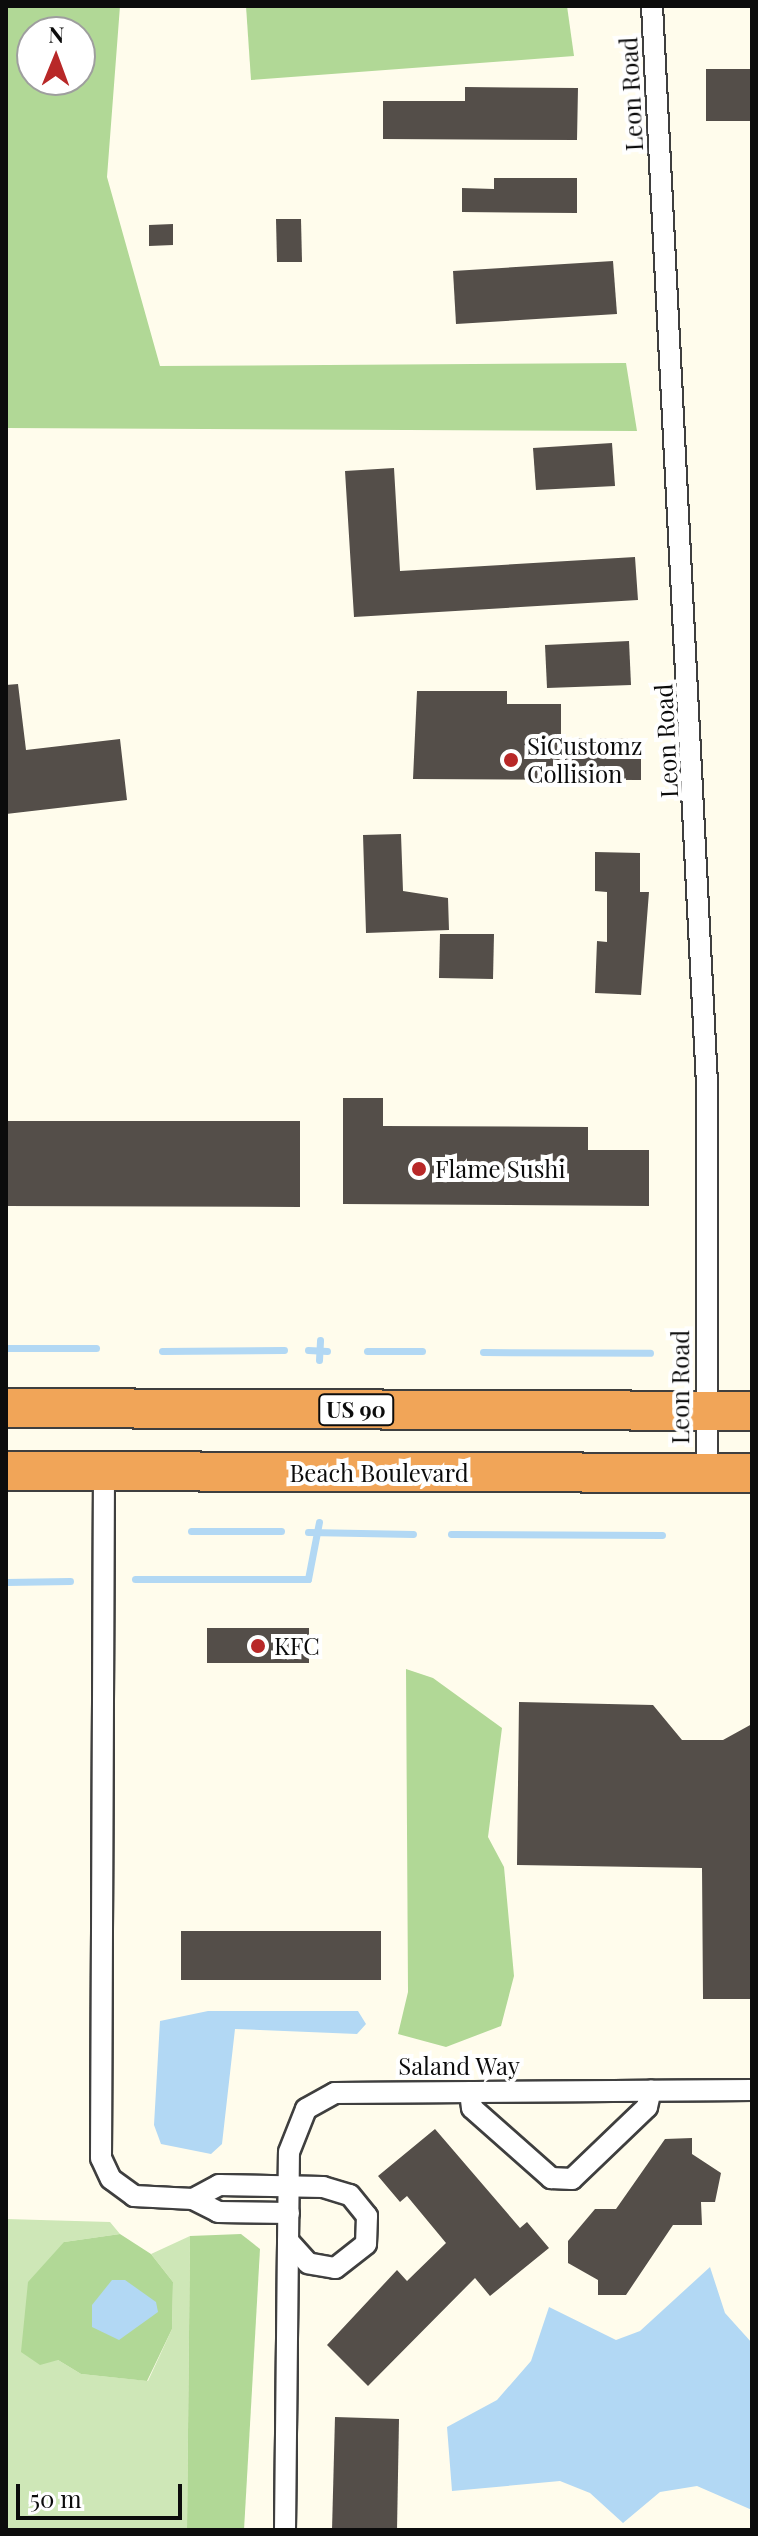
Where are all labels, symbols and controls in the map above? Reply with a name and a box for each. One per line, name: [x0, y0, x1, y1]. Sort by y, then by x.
north arrow: [16, 16, 96, 96]
text: N: [48, 19, 65, 49]
street label: Leon Road: [614, 36, 648, 152]
street label: Leon Road: [649, 683, 683, 799]
place label: SiCustomz Collision: [527, 732, 642, 788]
marker: SiCustomz Collision: [502, 751, 520, 769]
place label: Flame Sushi: [435, 1155, 566, 1183]
marker: Flame Sushi: [410, 1160, 428, 1178]
street label: Leon Road: [666, 1330, 694, 1444]
road number: US 90: [318, 1392, 394, 1428]
street label: Beach Boulevard: [289, 1459, 469, 1487]
place label: KFC: [274, 1632, 320, 1660]
marker: KFC: [249, 1637, 267, 1655]
street label: Saland Way: [398, 2052, 520, 2080]
scale bar: [20, 2468, 186, 2518]
text: 50 m: [30, 2482, 82, 2514]

